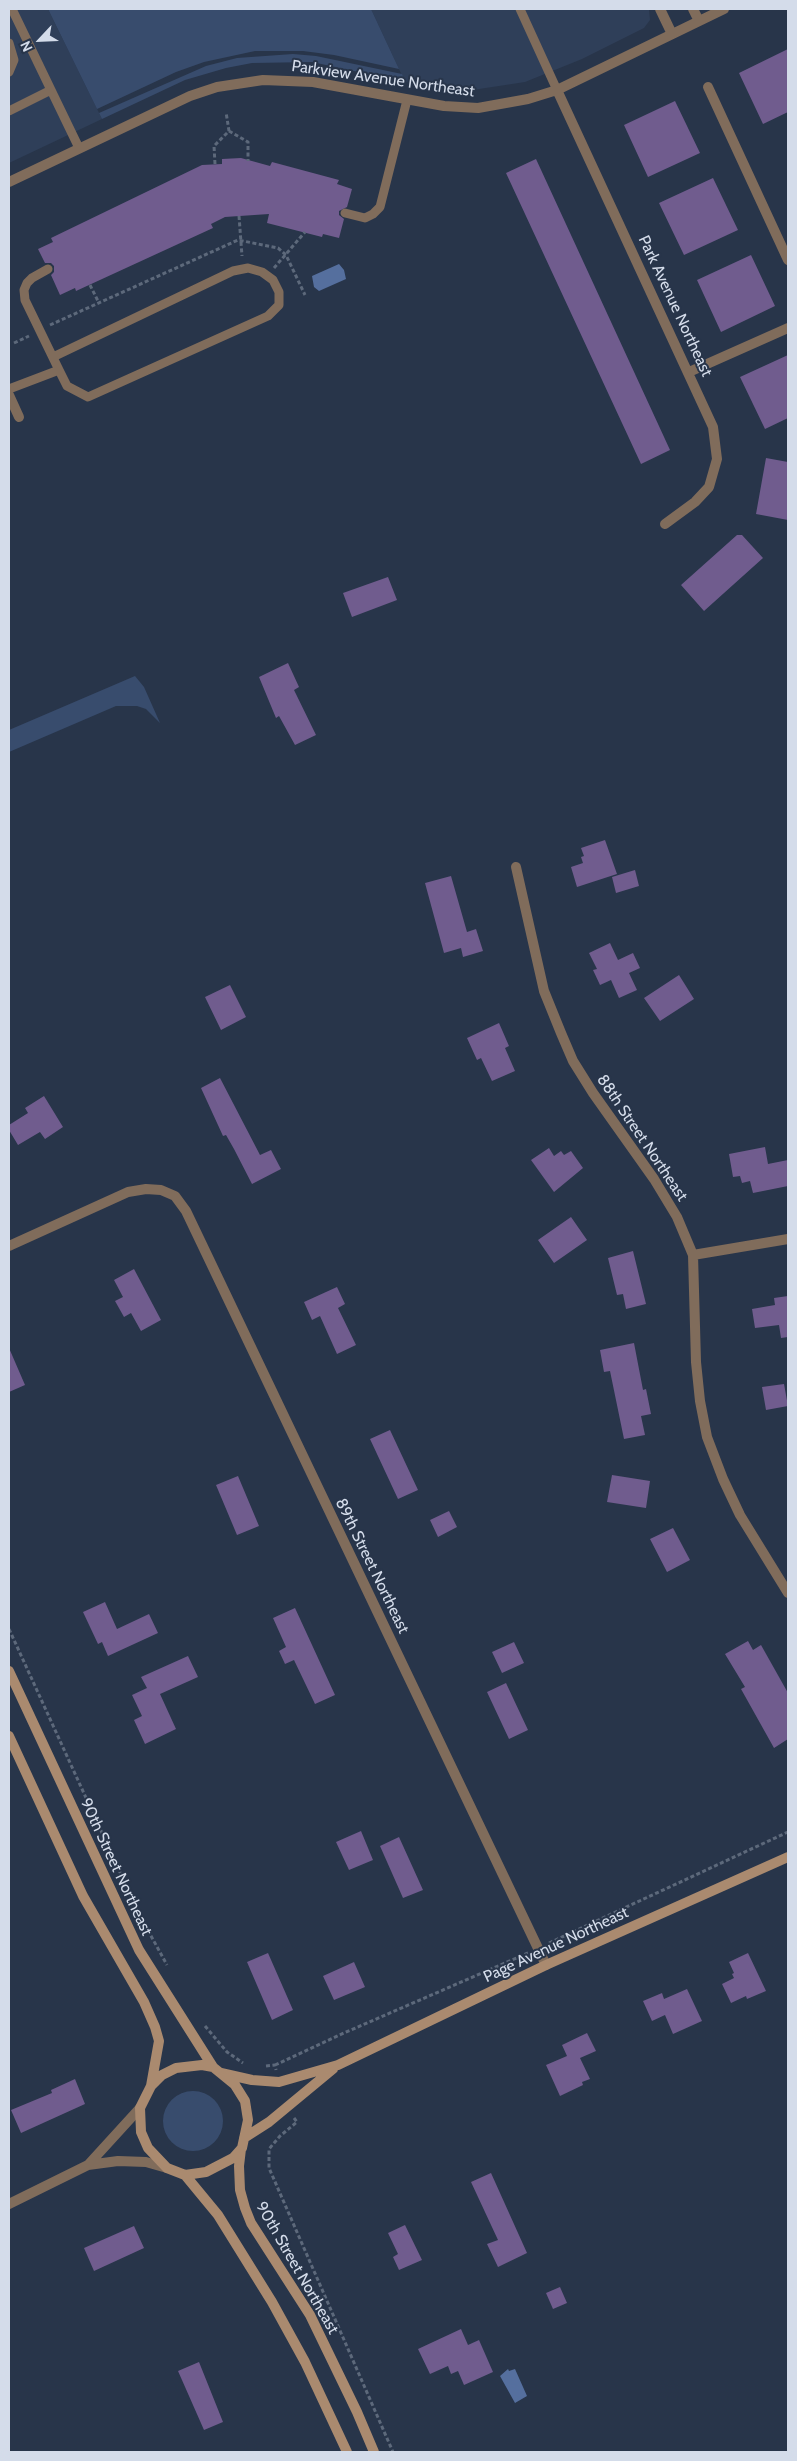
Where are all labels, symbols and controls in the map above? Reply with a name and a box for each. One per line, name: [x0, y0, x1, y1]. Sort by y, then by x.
north arrow: [15, 15, 65, 65]
text: N: [16, 38, 37, 55]
street label: Parkview Avenue Northeast: [290, 57, 476, 101]
street label: Park Avenue Northeast: [634, 232, 716, 380]
street label: 88th Street Northeast: [592, 1071, 692, 1205]
street label: 89th Street Northeast: [331, 1495, 413, 1637]
street label: 90th Street Northeast: [76, 1795, 156, 1939]
street label: Page Avenue Northeast: [481, 1903, 631, 1987]
street label: 90th Street Northeast: [251, 2198, 343, 2338]

